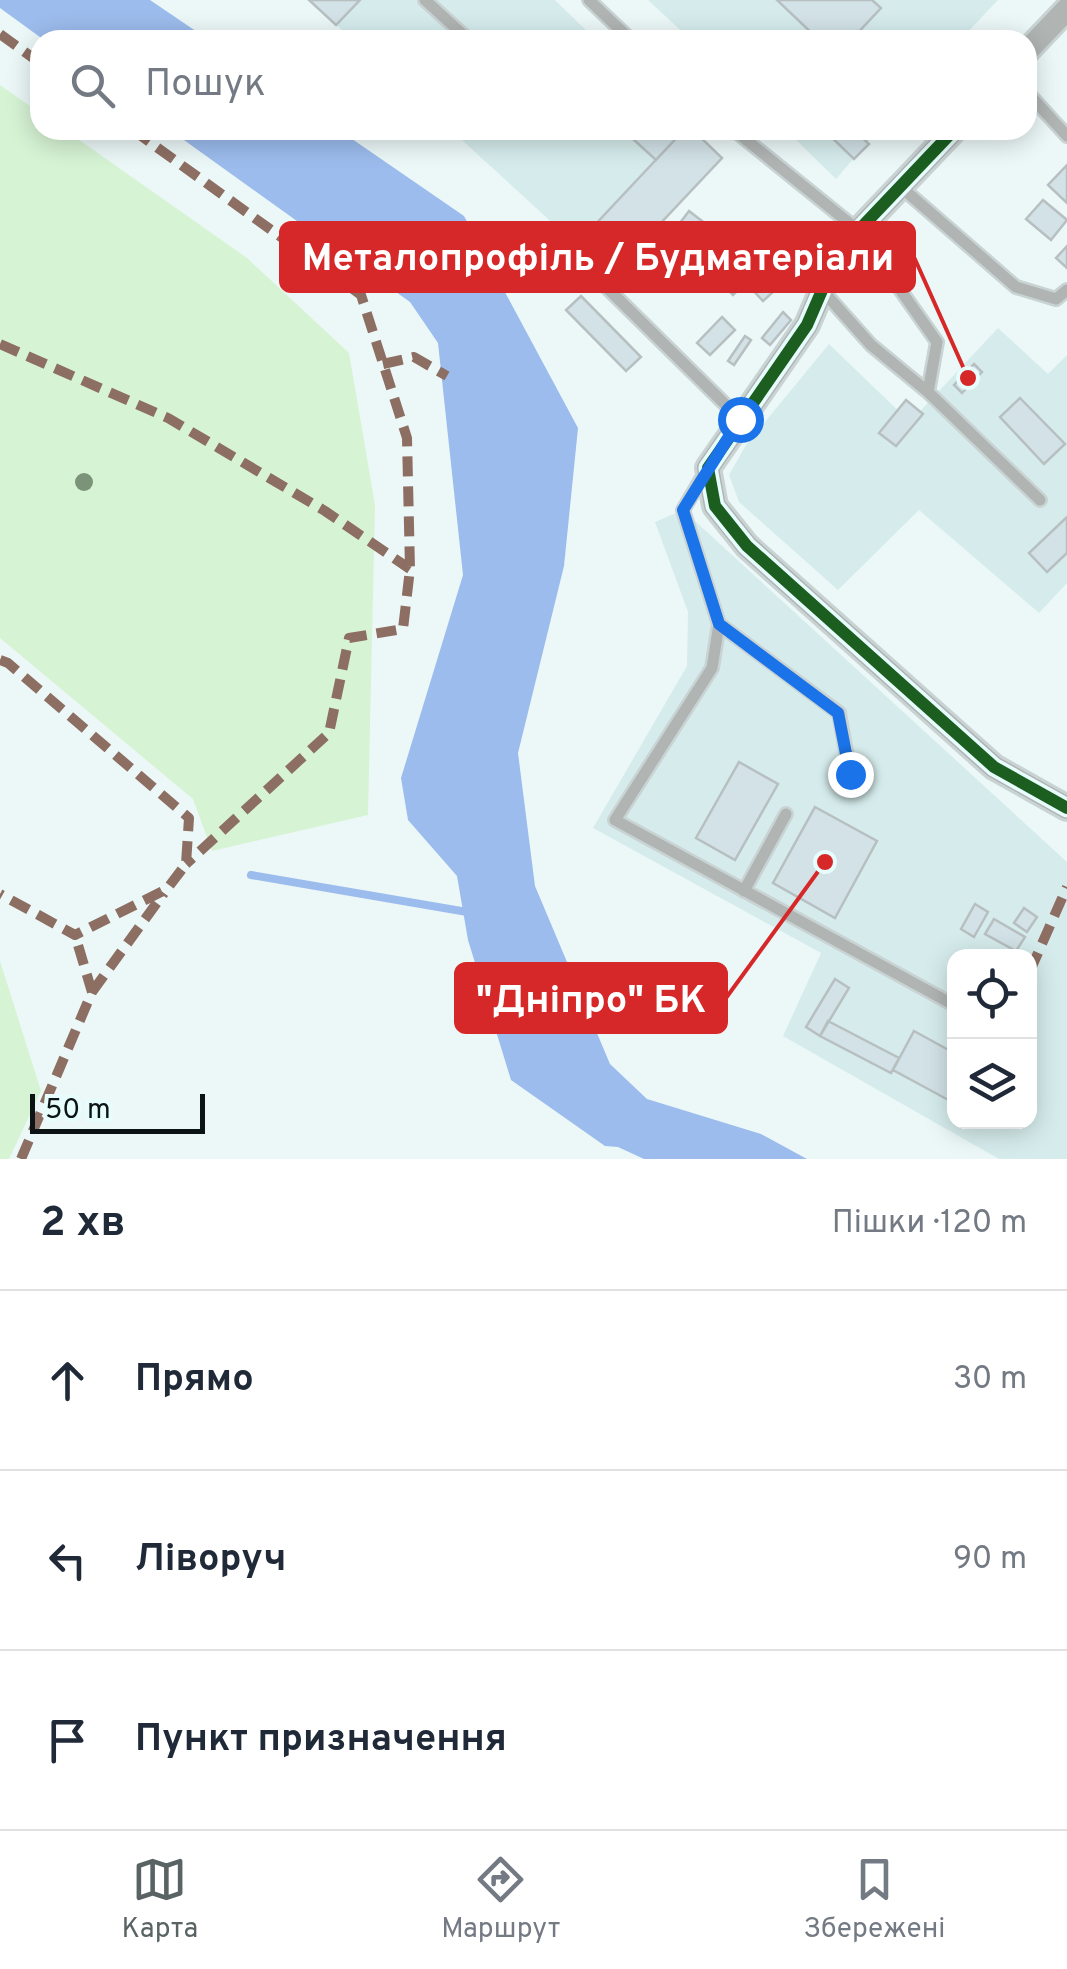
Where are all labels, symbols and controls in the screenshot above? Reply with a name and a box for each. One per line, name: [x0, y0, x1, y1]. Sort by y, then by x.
search box: [30, 30, 1037, 140]
icon: search: [65, 58, 120, 113]
text: Пошук: [145, 61, 266, 110]
callout: Металопрофіль / Будматеріали: [281, 223, 914, 291]
text: Металопрофіль / Будматеріали: [302, 236, 894, 285]
route start: [718, 397, 764, 443]
route end: [828, 752, 874, 798]
map controls: [947, 949, 1037, 1129]
button: locate: [947, 949, 1037, 1039]
callout: "Дніпро" БК: [456, 964, 726, 1032]
text: "Дніпро" БК: [476, 978, 706, 1027]
button: layers: [947, 1039, 1037, 1129]
scale bar: [30, 1089, 205, 1134]
text: 50 m: [45, 1093, 111, 1129]
text: 2 хв: [40, 1198, 125, 1251]
text: Пішки · 120 m: [832, 1204, 1027, 1244]
icon: ahead: [40, 1353, 95, 1408]
text: Прямо: [135, 1356, 254, 1405]
text: 30 m: [953, 1360, 1027, 1400]
icon: left: [40, 1533, 95, 1588]
text: Ліворуч: [135, 1536, 286, 1585]
text: 90 m: [953, 1540, 1027, 1580]
icon: arrive: [40, 1713, 95, 1768]
text: Пункт призначення: [135, 1716, 507, 1765]
tab: Карта: [122, 1852, 198, 1948]
tab: Маршрут: [441, 1852, 560, 1948]
tab: Збережені: [803, 1852, 945, 1948]

